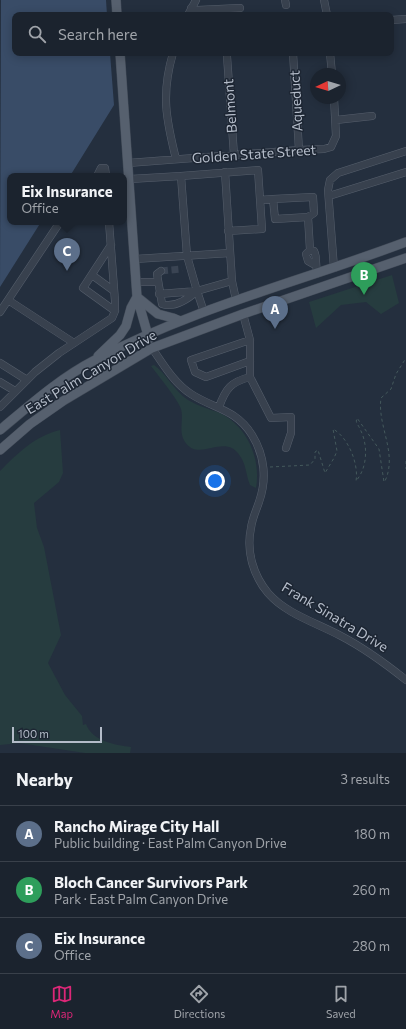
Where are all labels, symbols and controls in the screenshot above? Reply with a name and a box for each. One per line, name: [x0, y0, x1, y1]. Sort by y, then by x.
search box: [12, 12, 394, 56]
icon: search: [26, 23, 48, 45]
text: Search here: [58, 25, 137, 43]
north arrow: [310, 68, 346, 104]
street label: Aqueduct: [285, 70, 306, 132]
street label: Belmont: [219, 78, 240, 134]
street label: Golden State Street: [191, 141, 317, 166]
popup: [7, 173, 127, 225]
text: Eix Insurance: [21, 182, 113, 200]
text: Office: [21, 200, 59, 216]
pin: C: [54, 238, 80, 271]
pin: B: [351, 262, 377, 295]
pin: A: [262, 296, 288, 329]
street label: East Palm Canyon Drive: [22, 326, 159, 417]
your location: [205, 471, 225, 491]
street label: Frank Sinatra Drive: [279, 578, 392, 655]
scale bar: [12, 725, 102, 744]
text: 100 m: [18, 727, 49, 740]
text: Nearby: [16, 769, 73, 790]
text: 3 results: [341, 771, 390, 787]
text: Rancho Mirage City Hall: [54, 817, 219, 835]
text: A: [24, 826, 34, 842]
text: 180 m: [354, 826, 390, 842]
text: Public building · East Palm Canyon Drive: [54, 835, 287, 851]
text: Bloch Cancer Survivors Park: [54, 873, 248, 891]
text: B: [25, 882, 33, 898]
text: 260 m: [353, 882, 390, 898]
text: Park · East Palm Canyon Drive: [54, 891, 228, 907]
text: Eix Insurance: [54, 929, 145, 947]
text: C: [25, 938, 33, 954]
text: 280 m: [353, 938, 390, 954]
text: Office: [54, 947, 91, 963]
tab: Map: [50, 983, 73, 1020]
tab: Directions: [174, 983, 225, 1020]
tab: Saved: [326, 983, 356, 1020]

